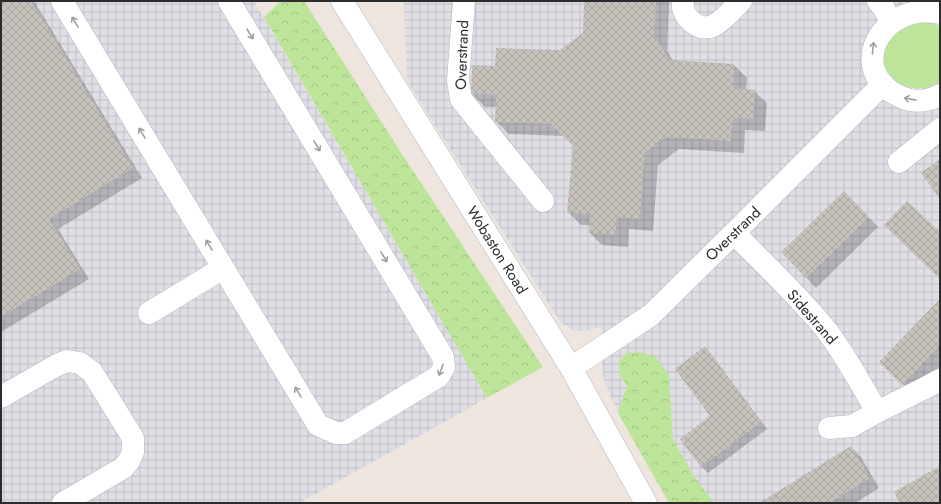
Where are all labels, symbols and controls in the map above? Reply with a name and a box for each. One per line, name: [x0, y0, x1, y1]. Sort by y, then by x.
one-way arrow: [70, 16, 78, 28]
street label: Overstrand: [450, 20, 474, 90]
one-way arrow: [246, 28, 254, 40]
one-way arrow: [869, 42, 877, 55]
one-way arrow: [904, 95, 917, 103]
one-way arrow: [137, 127, 145, 139]
one-way arrow: [313, 140, 321, 152]
street label: Wobaston Road: [461, 202, 533, 298]
street label: Overstrand: [700, 202, 766, 266]
one-way arrow: [204, 239, 212, 251]
one-way arrow: [380, 251, 388, 263]
street label: Sidestrand: [782, 285, 842, 349]
one-way arrow: [437, 364, 445, 376]
one-way arrow: [293, 386, 301, 398]

